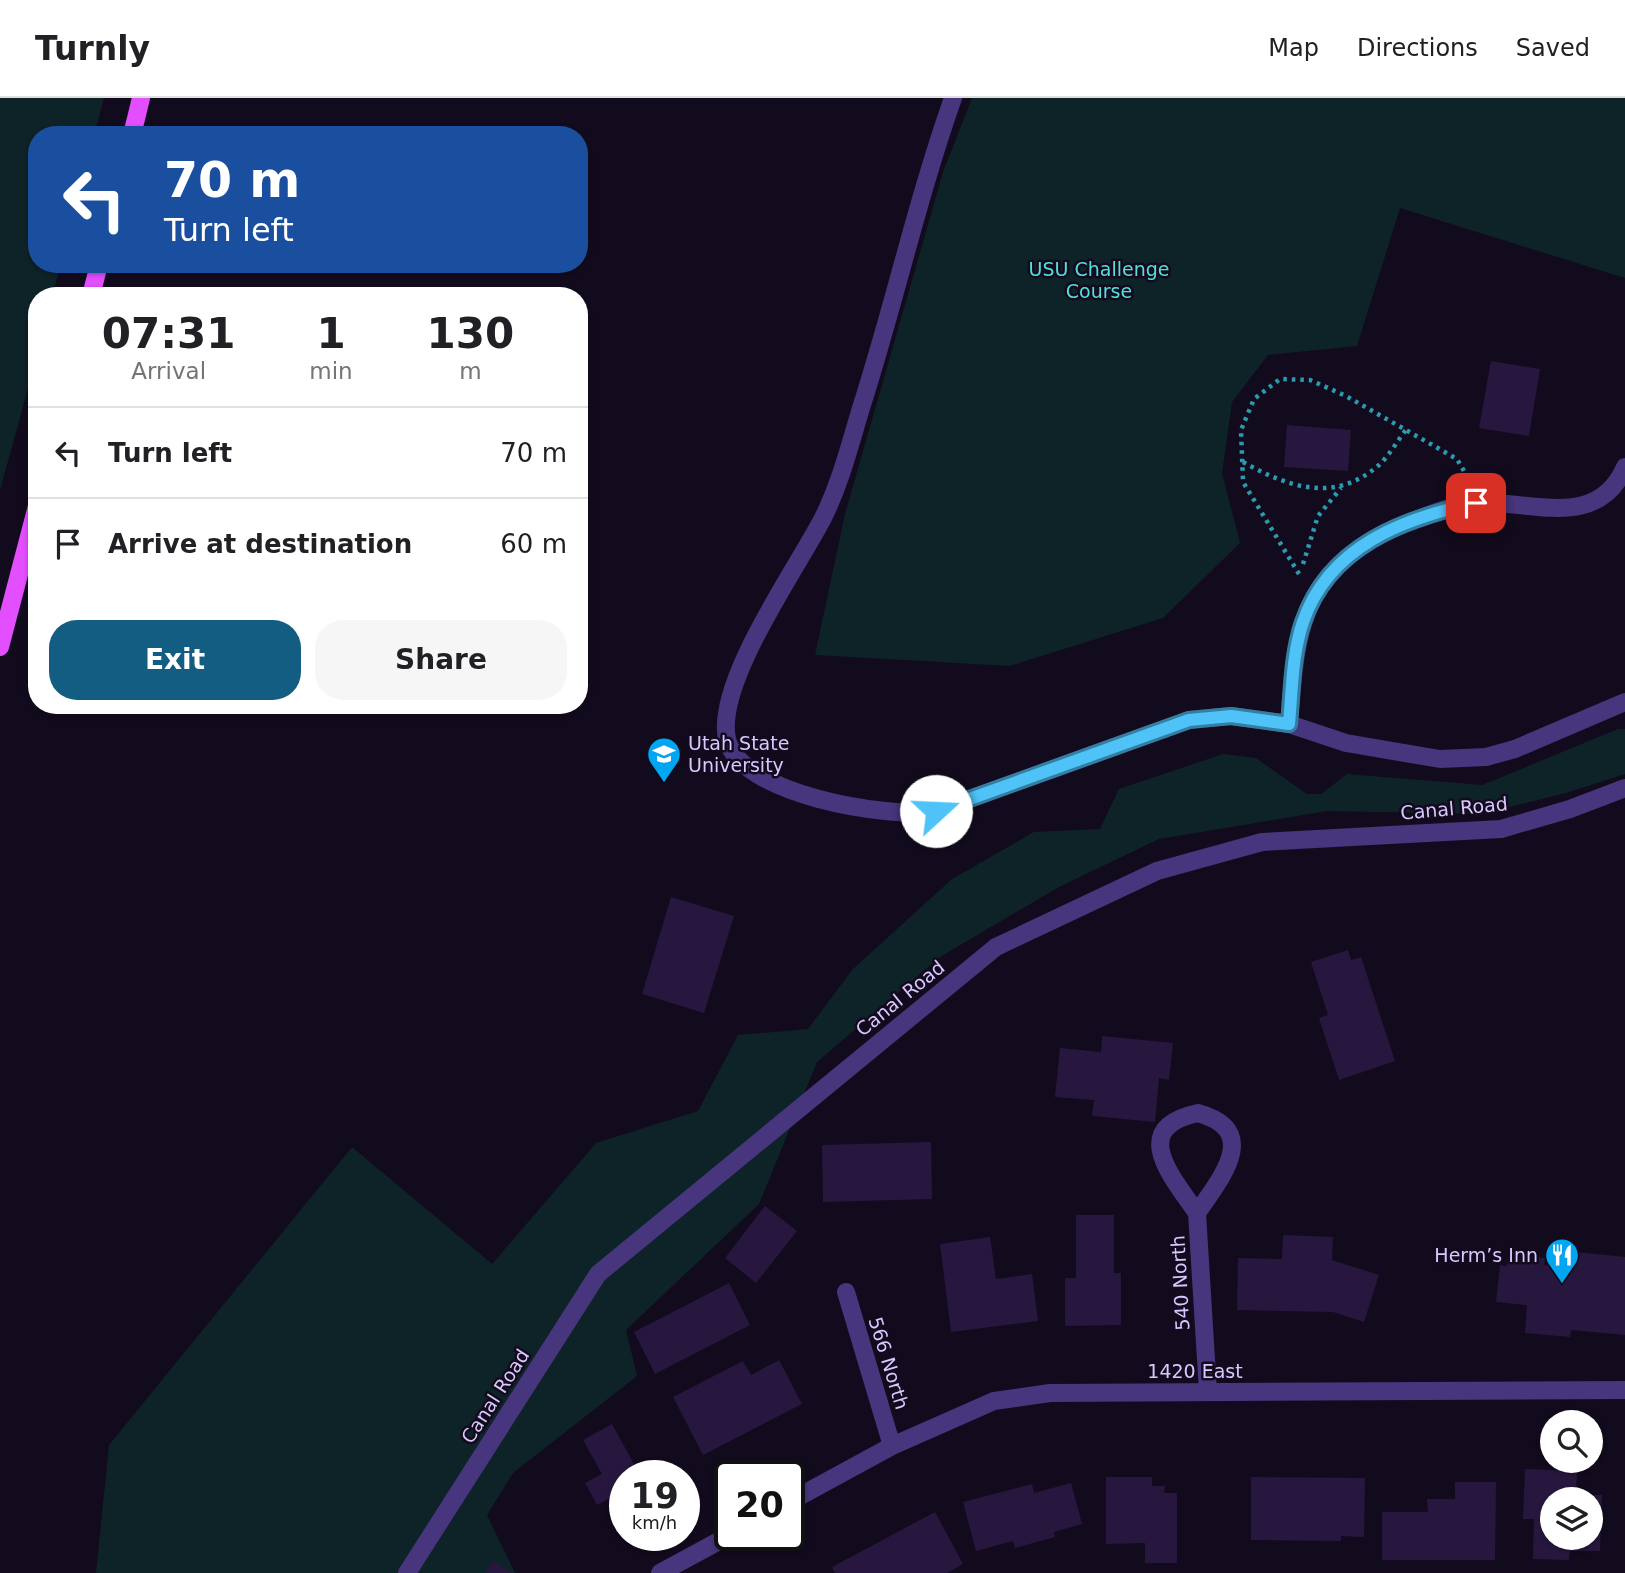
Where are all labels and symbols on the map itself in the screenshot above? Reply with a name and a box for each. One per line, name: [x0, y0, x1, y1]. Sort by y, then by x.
park label: USU Challenge Course: [1029, 258, 1169, 302]
pin: [1446, 473, 1506, 533]
place label: Utah State University: [688, 732, 789, 776]
school or university icon: Utah State University: [645, 735, 683, 784]
position arrow: [899, 774, 973, 848]
street label: Canal Road: [1399, 792, 1509, 824]
street label: Canal Road: [851, 956, 949, 1040]
street label: 540 North: [1167, 1235, 1193, 1331]
restaurant icon: Herm’s Inn: [1543, 1236, 1581, 1285]
place label: Herm’s Inn: [1434, 1244, 1538, 1266]
street label: 566 North: [865, 1314, 913, 1412]
street label: Canal Road: [456, 1345, 534, 1447]
street label: 1420 East: [1147, 1360, 1243, 1382]
speed limit sign: 20: [714, 1460, 805, 1551]

